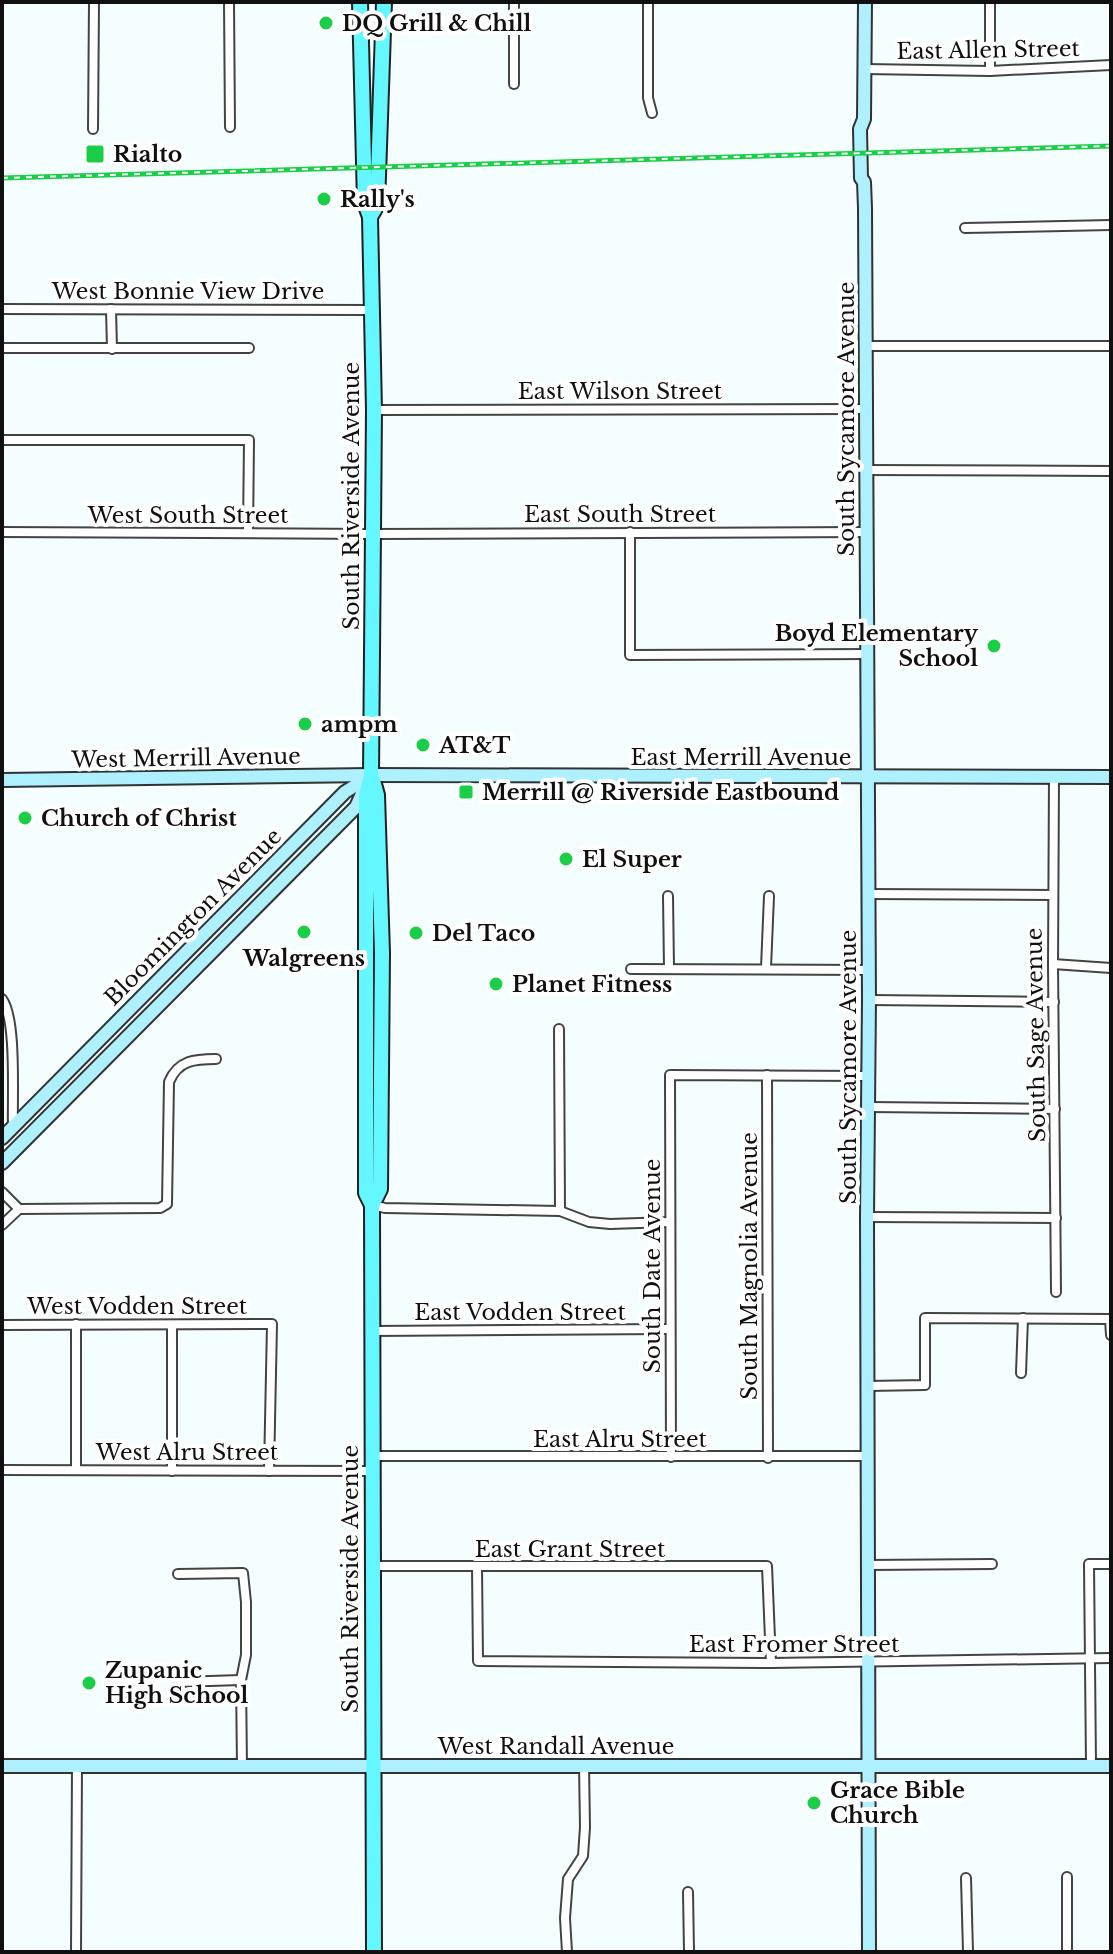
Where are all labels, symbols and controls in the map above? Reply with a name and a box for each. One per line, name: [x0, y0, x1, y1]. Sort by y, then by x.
place label: DQ Grill & Chill: [342, 10, 532, 37]
marker: DQ Grill & Chill: [317, 14, 335, 32]
street label: East Allen Street: [896, 35, 1081, 65]
place label: Rialto: [113, 141, 182, 168]
marker: Rialto: [84, 143, 106, 165]
place label: Rally's: [340, 186, 415, 213]
marker: Rally's: [315, 190, 333, 208]
street label: West Bonnie View Drive: [51, 278, 324, 305]
street label: South Sycamore Avenue: [833, 282, 860, 556]
street label: South Riverside Avenue: [338, 362, 365, 630]
street label: East Wilson Street: [518, 378, 723, 405]
street label: East South Street: [524, 501, 717, 528]
street label: West South Street: [87, 502, 289, 529]
place label: Boyd Elementary School: [775, 620, 979, 672]
marker: Boyd Elementary School: [985, 637, 1003, 655]
place label: ampm: [321, 711, 398, 738]
marker: ampm: [296, 715, 314, 733]
place label: AT&T: [438, 732, 510, 759]
marker: AT&T: [414, 736, 432, 754]
street label: West Merrill Avenue: [70, 742, 301, 774]
street label: East Merrill Avenue: [631, 744, 851, 771]
place label: Merrill @ Riverside Eastbound: [482, 779, 839, 806]
marker: Merrill @ Riverside Eastbound: [457, 783, 475, 801]
place label: Church of Christ: [41, 805, 237, 832]
marker: Church of Christ: [16, 809, 34, 827]
street label: Bloomington Avenue: [99, 823, 287, 1011]
place label: El Super: [582, 846, 682, 873]
marker: El Super: [557, 850, 575, 868]
place label: Del Taco: [432, 920, 535, 947]
marker: Walgreens: [295, 923, 313, 941]
marker: Del Taco: [407, 924, 425, 942]
street label: South Sage Avenue: [1021, 928, 1051, 1142]
street label: South Sycamore Avenue: [835, 930, 862, 1204]
place label: Walgreens: [242, 945, 365, 972]
place label: Planet Fitness: [512, 971, 672, 998]
marker: Planet Fitness: [487, 975, 505, 993]
street label: South Magnolia Avenue: [736, 1132, 763, 1400]
street label: South Date Avenue: [639, 1159, 666, 1373]
street label: West Vodden Street: [26, 1293, 248, 1320]
street label: East Vodden Street: [414, 1299, 626, 1326]
street label: East Alru Street: [533, 1426, 708, 1453]
street label: West Alru Street: [95, 1439, 279, 1466]
street label: South Riverside Avenue: [337, 1445, 364, 1713]
street label: East Grant Street: [475, 1536, 666, 1563]
street label: East Fromer Street: [689, 1631, 900, 1658]
place label: Zupanic High School: [105, 1657, 248, 1709]
marker: Zupanic High School: [80, 1674, 98, 1692]
street label: West Randall Avenue: [437, 1733, 674, 1760]
place label: Grace Bible Church: [830, 1777, 965, 1829]
marker: Grace Bible Church: [805, 1794, 823, 1812]

